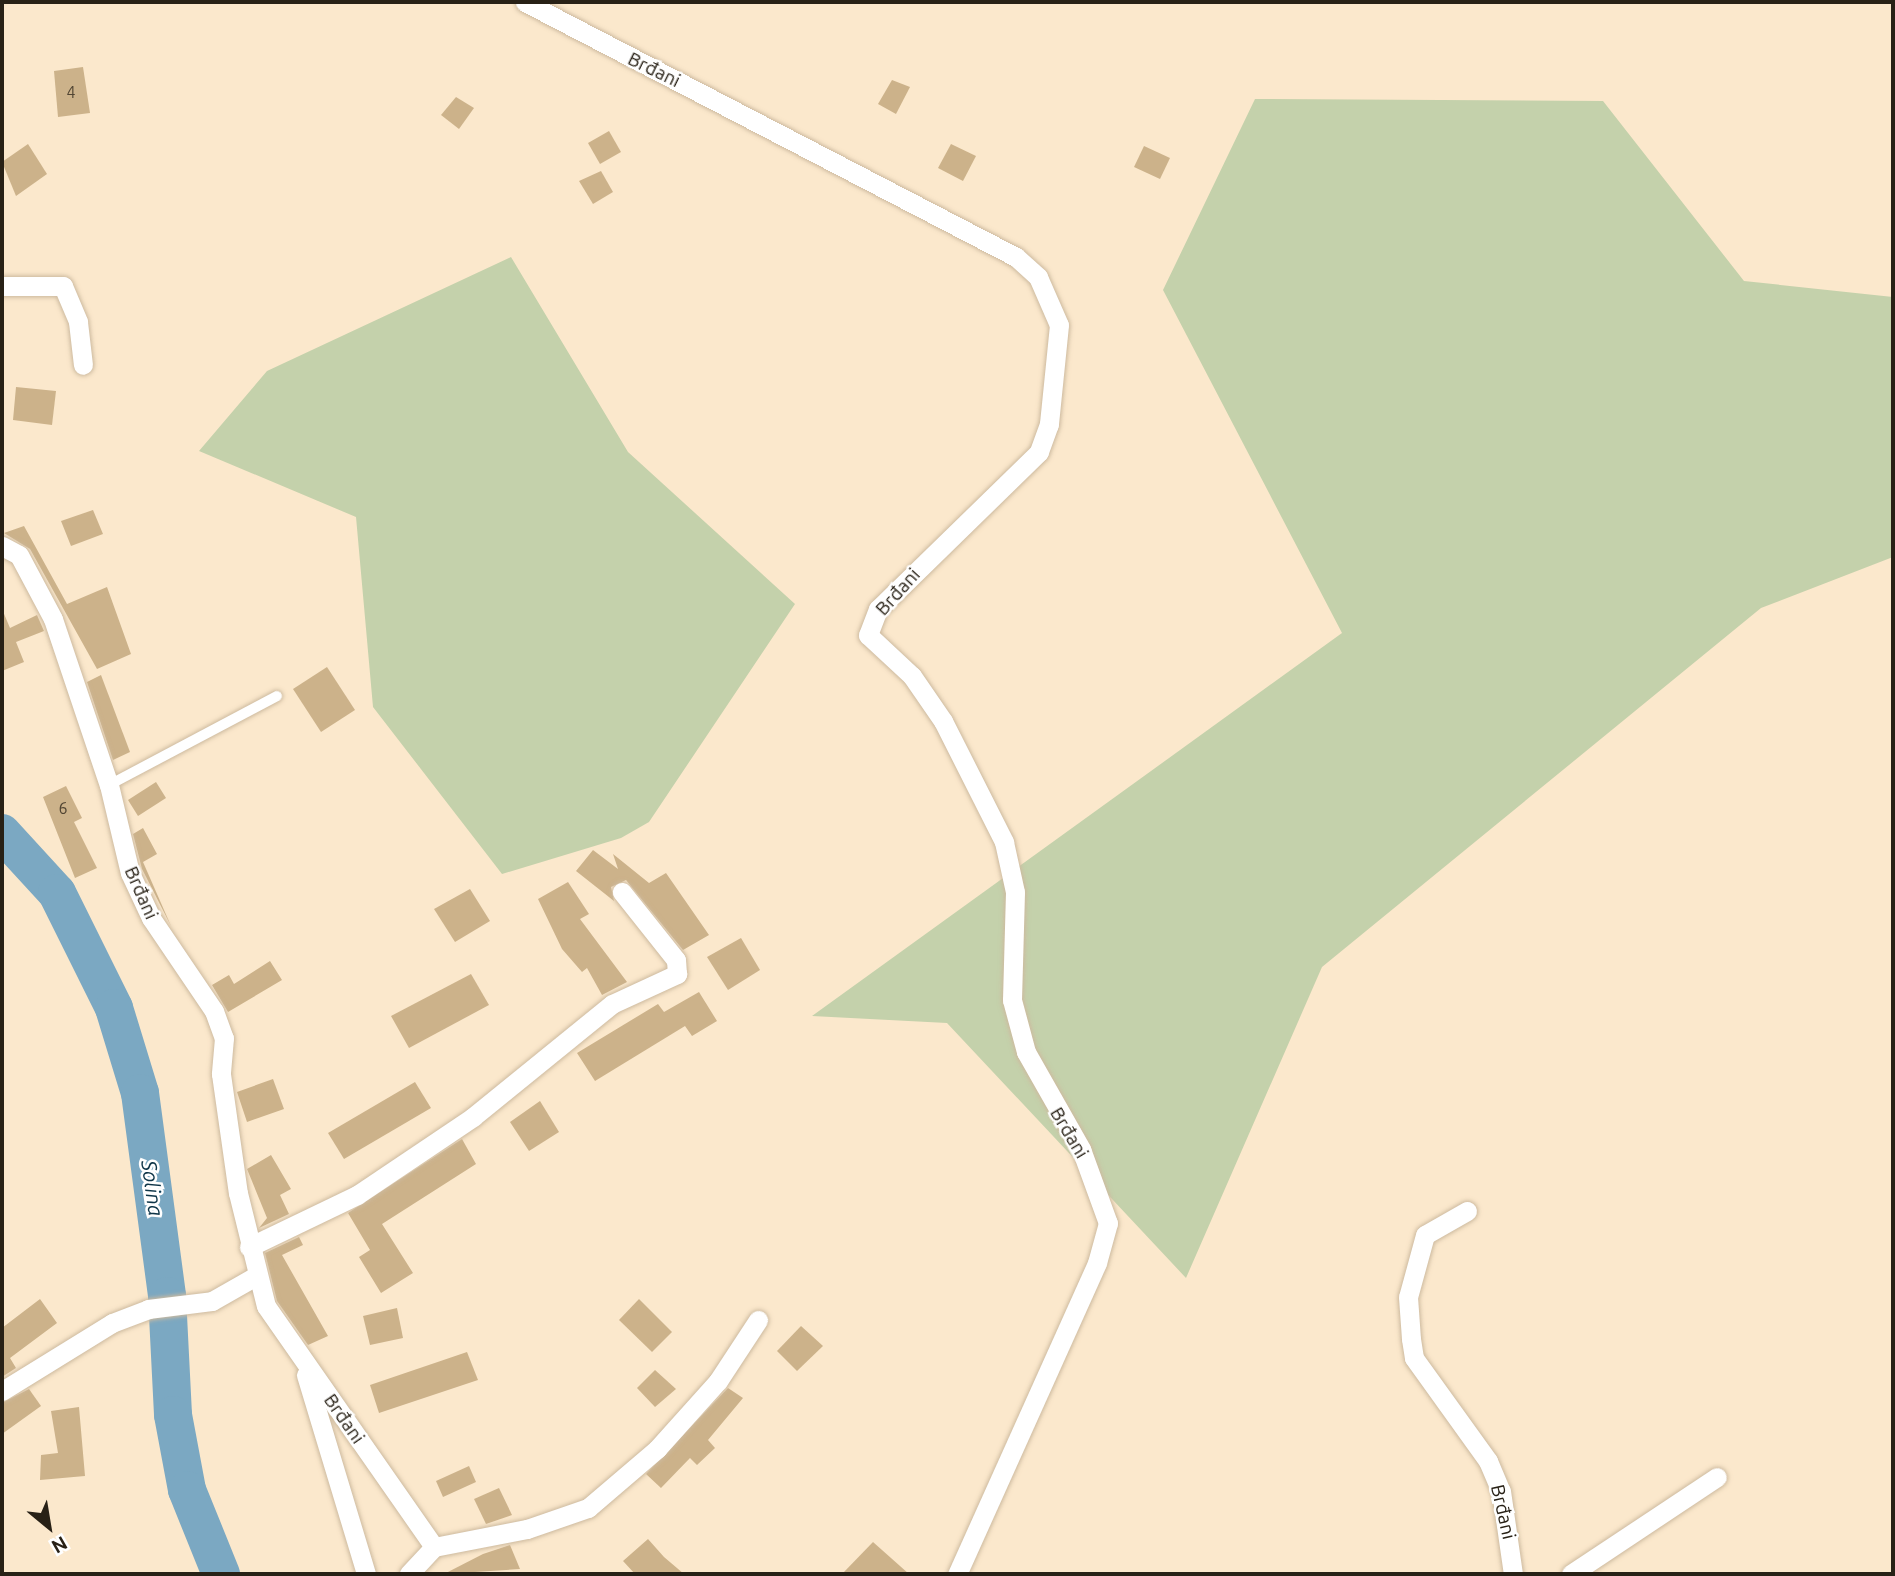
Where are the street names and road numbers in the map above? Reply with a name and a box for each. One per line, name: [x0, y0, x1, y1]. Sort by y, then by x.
street label: Brđani: [624, 48, 684, 92]
street label: Brđani: [871, 564, 925, 620]
street label: Brđani: [119, 863, 163, 923]
street label: Brđani: [1045, 1103, 1093, 1163]
street label: Brđani: [319, 1390, 369, 1448]
street label: Brđani: [1486, 1482, 1520, 1542]

